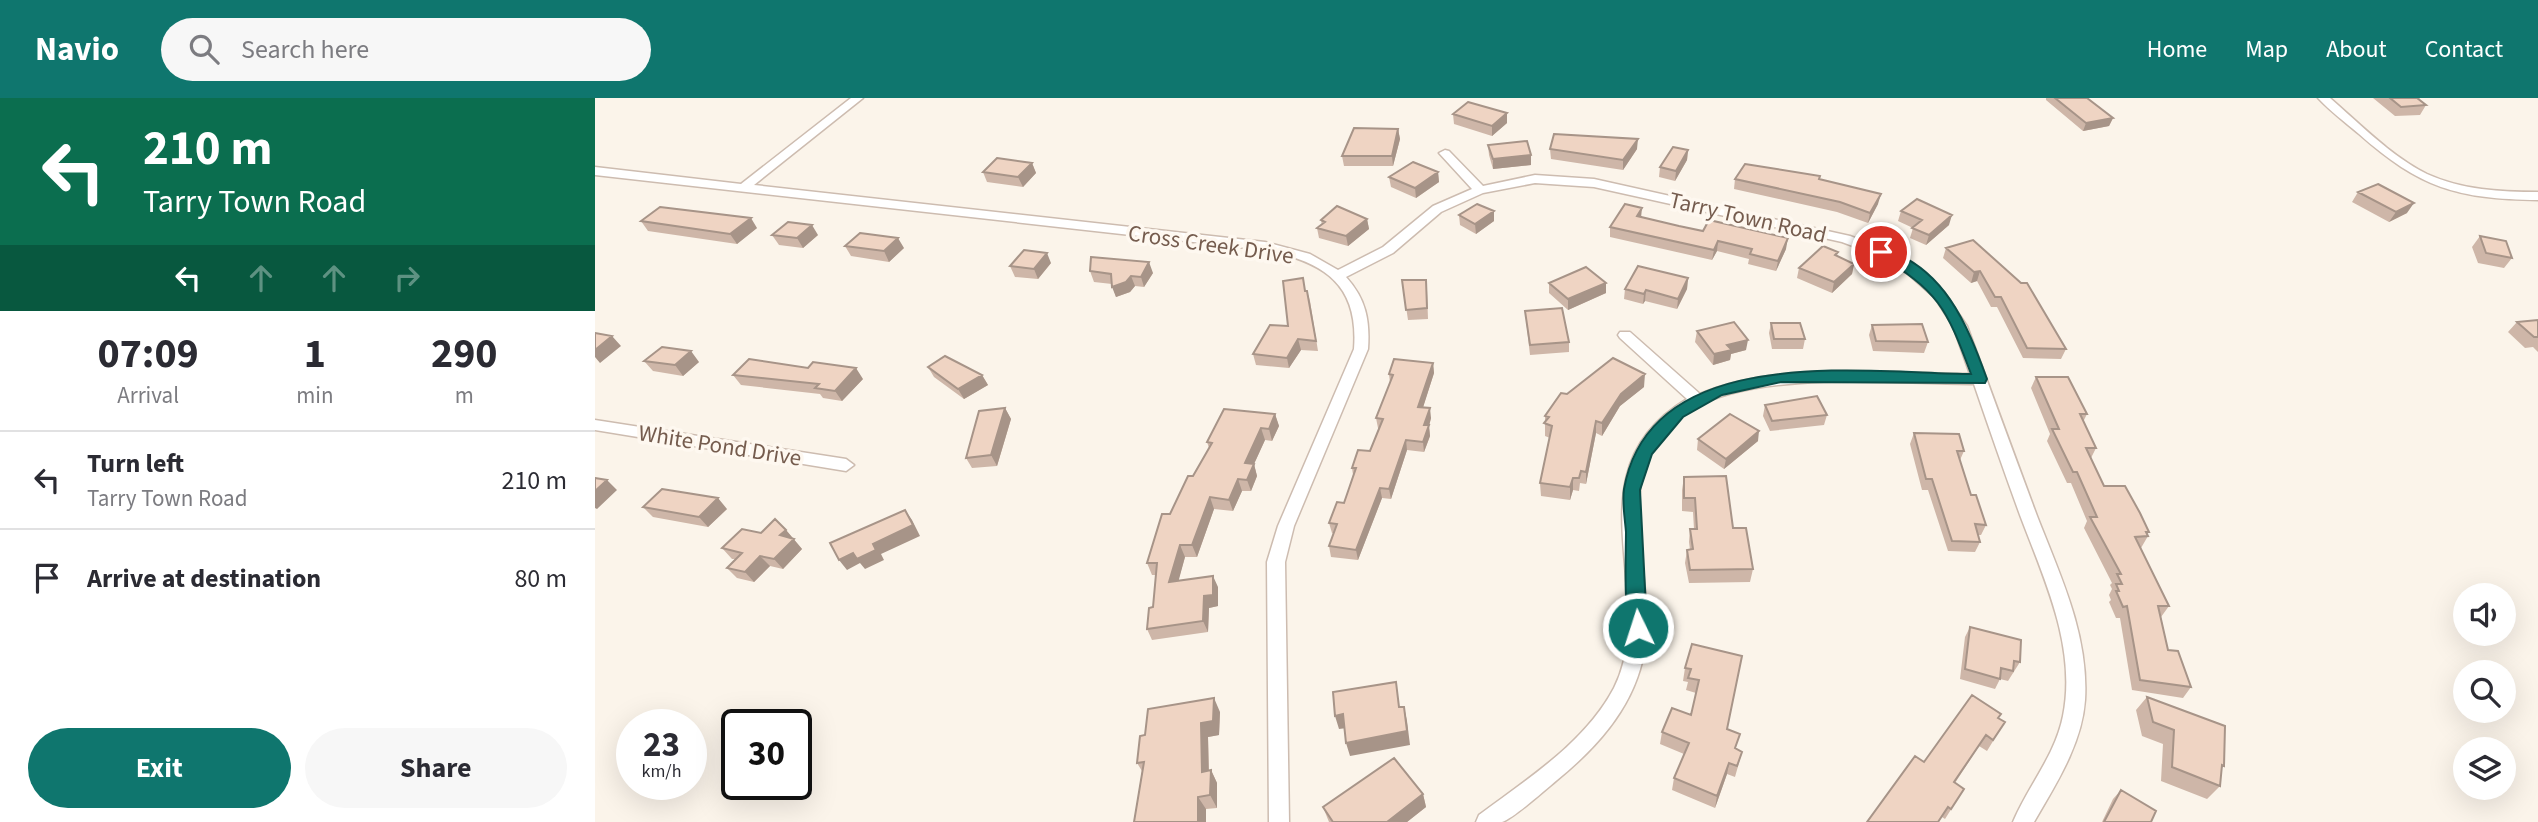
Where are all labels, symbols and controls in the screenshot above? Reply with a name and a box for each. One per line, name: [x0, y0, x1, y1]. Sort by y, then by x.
search box: [161, 18, 651, 81]
text: Navio: [35, 26, 119, 73]
icon: search: [185, 30, 223, 68]
text: Search here: [241, 31, 369, 68]
text: Home: [2147, 32, 2207, 67]
text: Map: [2245, 32, 2288, 67]
text: About: [2326, 32, 2387, 67]
text: Contact: [2425, 32, 2503, 67]
text: 210 m: [143, 114, 272, 184]
icon: left: [28, 126, 119, 217]
text: Tarry Town Road: [143, 179, 366, 225]
street label: Tarry Town Road: [1666, 183, 1830, 252]
street label: Cross Creek Drive: [1126, 217, 1296, 272]
pin: [1851, 222, 1911, 282]
icon: arrive: [1862, 233, 1900, 271]
icon: left: [169, 259, 207, 297]
icon: ahead: [242, 259, 280, 297]
icon: ahead: [315, 259, 353, 297]
icon: right: [388, 259, 426, 297]
text: 07:09: [97, 324, 199, 384]
text: 1: [304, 324, 326, 384]
text: 290: [431, 324, 498, 384]
text: Arrival: [117, 379, 179, 412]
text: min: [296, 379, 334, 412]
text: m: [455, 379, 474, 412]
street label: White Pond Drive: [636, 416, 804, 475]
text: Turn left: [87, 445, 184, 482]
icon: left: [28, 461, 66, 499]
text: 210 m: [501, 462, 567, 499]
text: Tarry Town Road: [87, 482, 247, 515]
icon: arrive: [28, 559, 66, 597]
text: Arrive at destination: [87, 560, 321, 597]
text: 80 m: [514, 560, 567, 597]
map controls: [2453, 583, 2516, 800]
button: sound: [2453, 583, 2516, 646]
position arrow: [1601, 591, 1675, 665]
button: search: [2453, 660, 2516, 723]
speed limit sign: 30: [721, 709, 812, 800]
text: 23: [643, 720, 680, 770]
button: Exit: [28, 728, 291, 808]
button: Share: [305, 728, 567, 808]
button: layers: [2453, 737, 2516, 800]
text: km/h: [642, 759, 681, 784]

